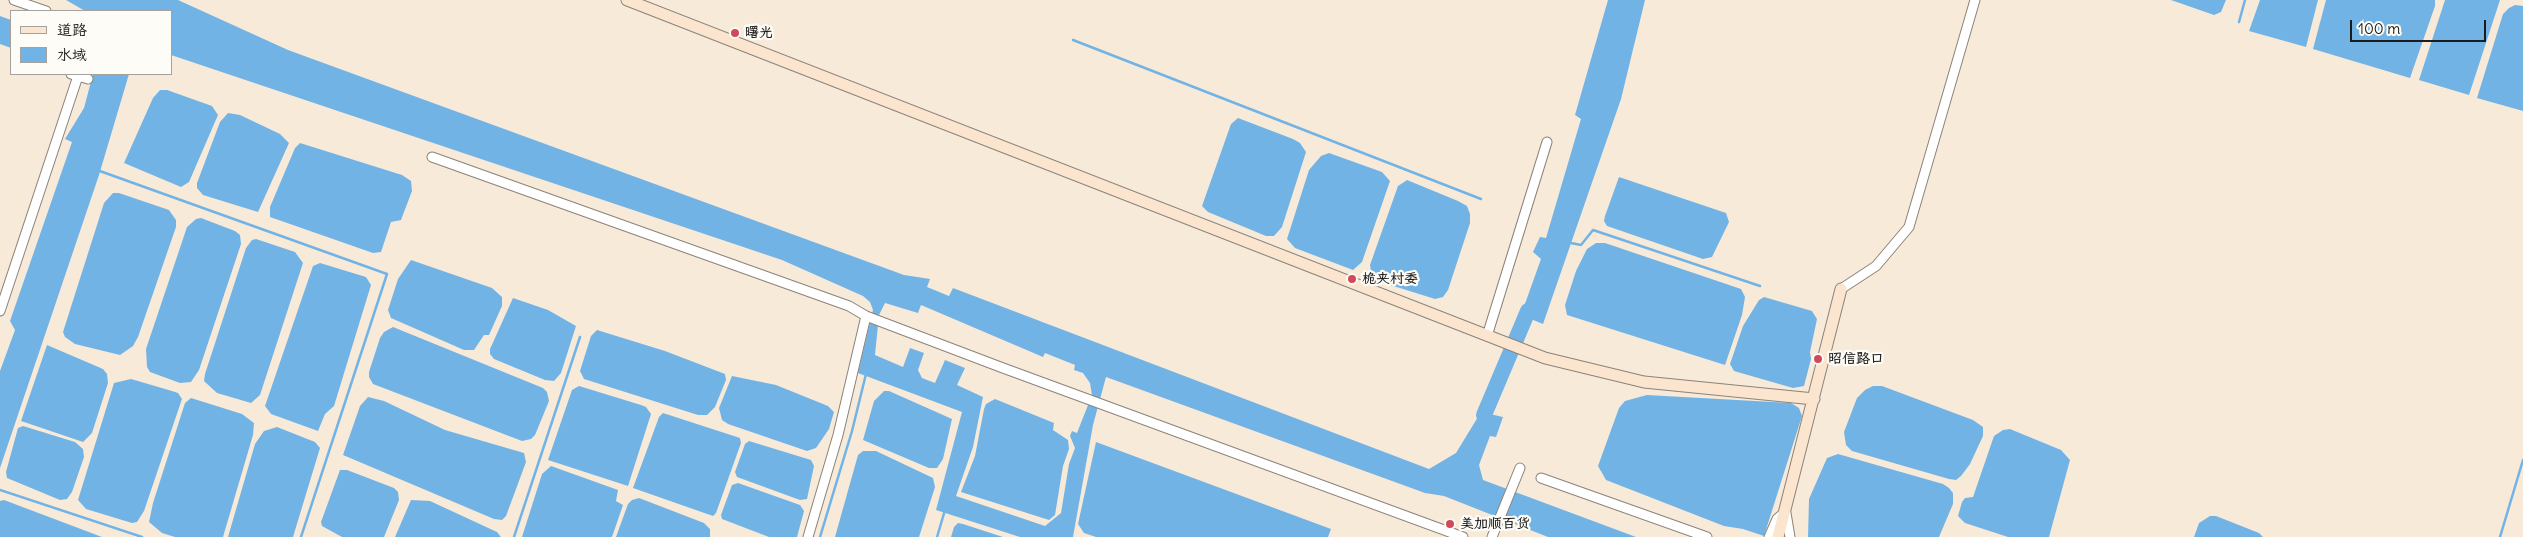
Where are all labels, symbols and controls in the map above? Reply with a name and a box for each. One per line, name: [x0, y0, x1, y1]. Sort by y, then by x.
legend: [10, 10, 172, 75]
scale bar: [2353, 10, 2489, 42]
text: 100 m: [2358, 19, 2400, 38]
text: 道路: [57, 20, 87, 39]
place label: 曙光: [745, 25, 773, 41]
marker: 曙光: [729, 27, 741, 39]
text: 水域: [57, 45, 87, 64]
place label: 桅夹村委: [1362, 271, 1418, 287]
marker: 桅夹村委: [1346, 273, 1358, 285]
place label: 昭信路口: [1828, 351, 1884, 367]
marker: 昭信路口: [1812, 353, 1824, 365]
place label: 美加顺百货: [1460, 516, 1530, 532]
marker: 美加顺百货: [1444, 518, 1456, 530]

